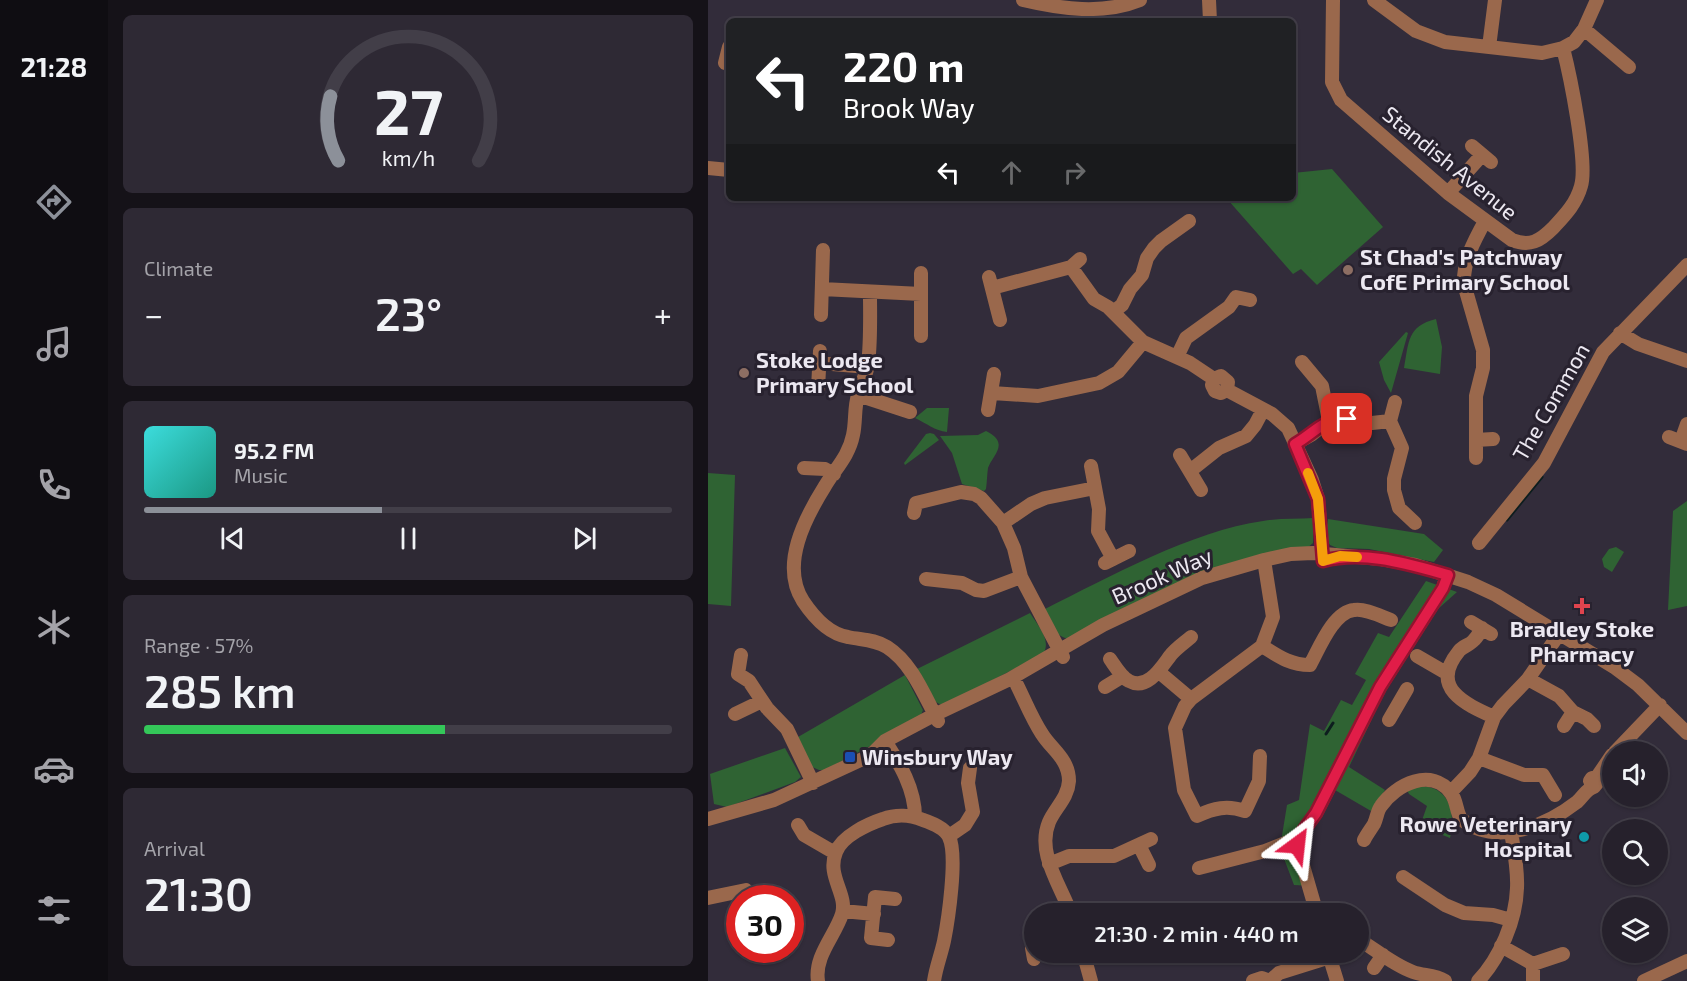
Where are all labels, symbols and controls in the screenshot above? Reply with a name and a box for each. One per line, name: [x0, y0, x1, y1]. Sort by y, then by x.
text: 220 m: [843, 40, 964, 90]
icon: left: [744, 42, 822, 120]
text: 21:28: [21, 50, 87, 82]
text: 27: [373, 73, 443, 148]
text: Brook Way: [843, 91, 974, 123]
street label: Standish Avenue: [1378, 100, 1523, 224]
text: km/h: [381, 145, 435, 170]
icon: left: [932, 156, 965, 189]
icon: ahead: [995, 156, 1028, 189]
icon: right: [1058, 156, 1091, 189]
icon: directions: [33, 181, 75, 223]
place label: St Chad's Patchway CofE Primary School: [1360, 243, 1571, 295]
text: Climate: [144, 256, 213, 280]
marker: St Chad's Patchway CofE Primary School: [1341, 263, 1355, 277]
text: 23°: [375, 286, 442, 340]
text: −: [144, 294, 163, 334]
text: +: [654, 294, 672, 334]
icon: music: [33, 323, 75, 365]
street label: The Common: [1506, 338, 1594, 465]
place label: Stoke Lodge Primary School: [756, 346, 914, 398]
marker: Stoke Lodge Primary School: [737, 366, 751, 380]
pin: [1321, 393, 1372, 444]
icon: arrive: [1330, 402, 1363, 435]
text: 95.2 FM: [234, 437, 314, 463]
text: Music: [234, 463, 288, 487]
icon: phone: [33, 464, 75, 506]
icon: previous: [216, 522, 249, 555]
icon: pause: [392, 522, 425, 555]
icon: next: [568, 522, 601, 555]
street label: Brook Way: [1107, 541, 1216, 609]
marker: Bradley Stoke Pharmacy: [1575, 599, 1589, 613]
icon: climate: [33, 606, 75, 648]
place label: Bradley Stoke Pharmacy: [1510, 615, 1654, 667]
text: Range · 57%: [144, 633, 253, 657]
text: 285 km: [144, 663, 296, 717]
map controls: [1602, 741, 1668, 963]
button: sound: [1602, 741, 1668, 807]
place label: Winsbury Way: [862, 743, 1013, 770]
icon: car: [33, 748, 75, 790]
marker: Winsbury Way: [843, 750, 857, 764]
place label: Rowe Veterinary Hospital: [1400, 810, 1573, 861]
position arrow: [1265, 813, 1329, 877]
button: search: [1602, 819, 1668, 885]
marker: Rowe Veterinary Hospital: [1577, 830, 1591, 844]
text: Arrival: [144, 836, 205, 860]
text: 21:30: [144, 866, 253, 920]
speed limit sign: 30: [726, 885, 804, 963]
icon: filters: [33, 889, 75, 931]
button: layers: [1602, 897, 1668, 963]
text: 21:30 · 2 min · 440 m: [1094, 920, 1299, 946]

